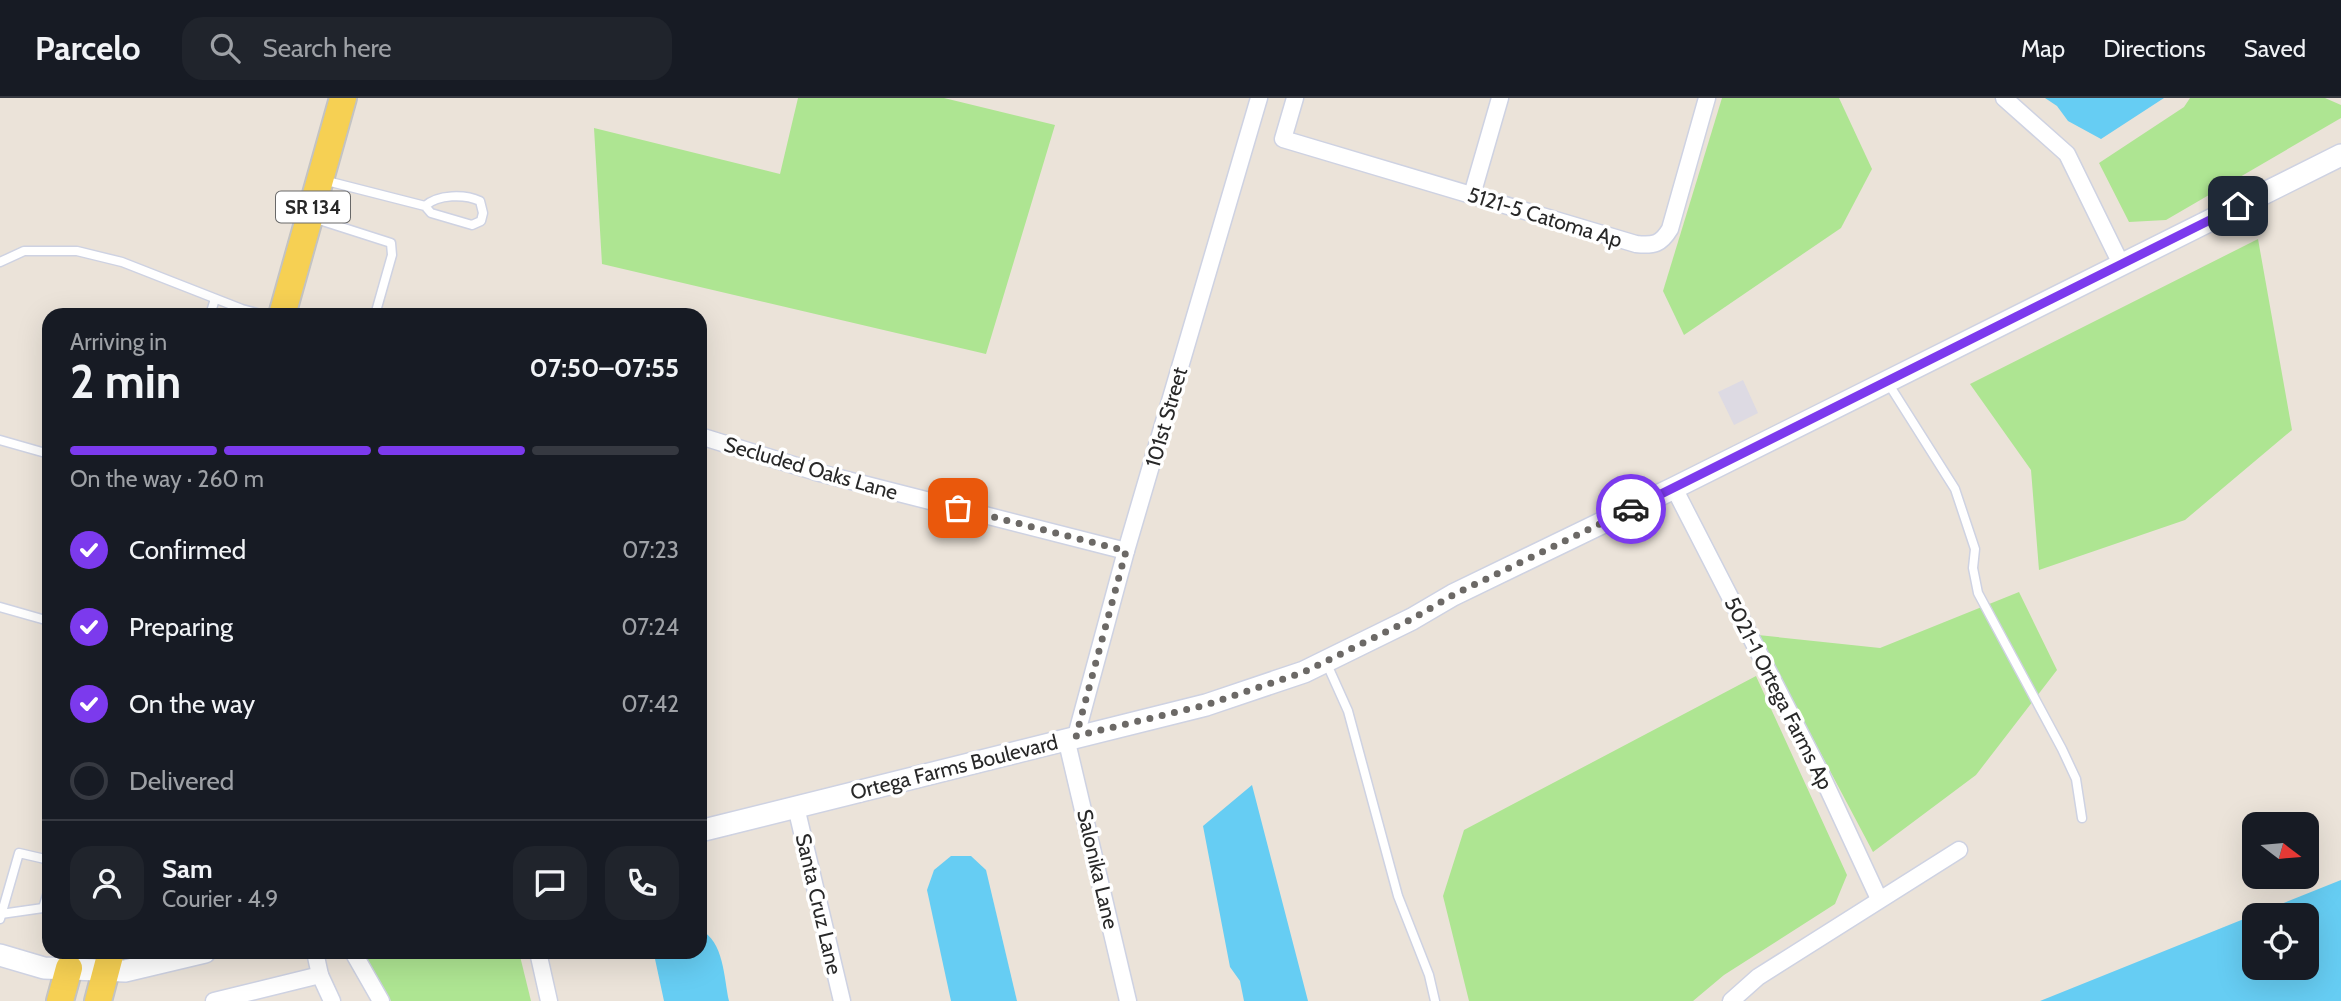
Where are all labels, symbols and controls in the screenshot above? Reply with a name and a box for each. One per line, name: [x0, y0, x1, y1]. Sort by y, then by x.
search box: [182, 17, 672, 80]
text: Parcelo: [35, 28, 140, 68]
icon: search: [206, 29, 244, 67]
text: Search here: [262, 32, 392, 64]
text: Map: [2021, 34, 2065, 63]
text: Directions: [2103, 34, 2206, 63]
text: Saved: [2244, 34, 2306, 63]
pin: [2208, 176, 2268, 236]
street label: 5121-5 Catoma Ap: [1465, 182, 1625, 252]
icon: home: [2219, 187, 2257, 225]
road number: SR 134: [276, 192, 350, 222]
text: Arriving in: [70, 328, 167, 356]
text: 07:50–07:55: [530, 352, 679, 384]
text: 2 min: [70, 354, 181, 410]
street label: 101st Street: [1140, 364, 1192, 470]
street label: Secluded Oaks Lane: [721, 431, 901, 505]
text: On the way · 260 m: [70, 465, 264, 493]
courier: [1596, 474, 1666, 544]
pin: [928, 478, 988, 538]
icon: bag: [939, 489, 977, 527]
icon: car: [1612, 490, 1650, 528]
icon: check: [70, 531, 108, 569]
text: Confirmed: [129, 534, 246, 566]
text: 07:23: [622, 536, 679, 564]
street label: 5021-1 Ortega Farms Ap: [1720, 593, 1838, 793]
icon: check: [70, 608, 108, 646]
text: Preparing: [129, 611, 233, 643]
text: 07:24: [622, 613, 679, 641]
icon: check: [70, 685, 108, 723]
text: On the way: [129, 688, 255, 720]
text: 07:42: [622, 690, 679, 718]
street label: Ortega Farms Boulevard: [848, 729, 1060, 805]
text: Delivered: [129, 765, 234, 797]
street label: Salonika Lane: [1072, 807, 1124, 932]
north arrow: [2242, 812, 2319, 889]
map controls: [2242, 812, 2319, 980]
street label: Santa Cruz Lane: [791, 831, 847, 977]
button: person: [70, 846, 144, 920]
button: chat: [513, 846, 587, 920]
button: phone: [605, 846, 679, 920]
text: Sam: [162, 853, 213, 885]
text: Courier · 4.9: [162, 885, 278, 913]
button: locate: [2242, 903, 2319, 980]

